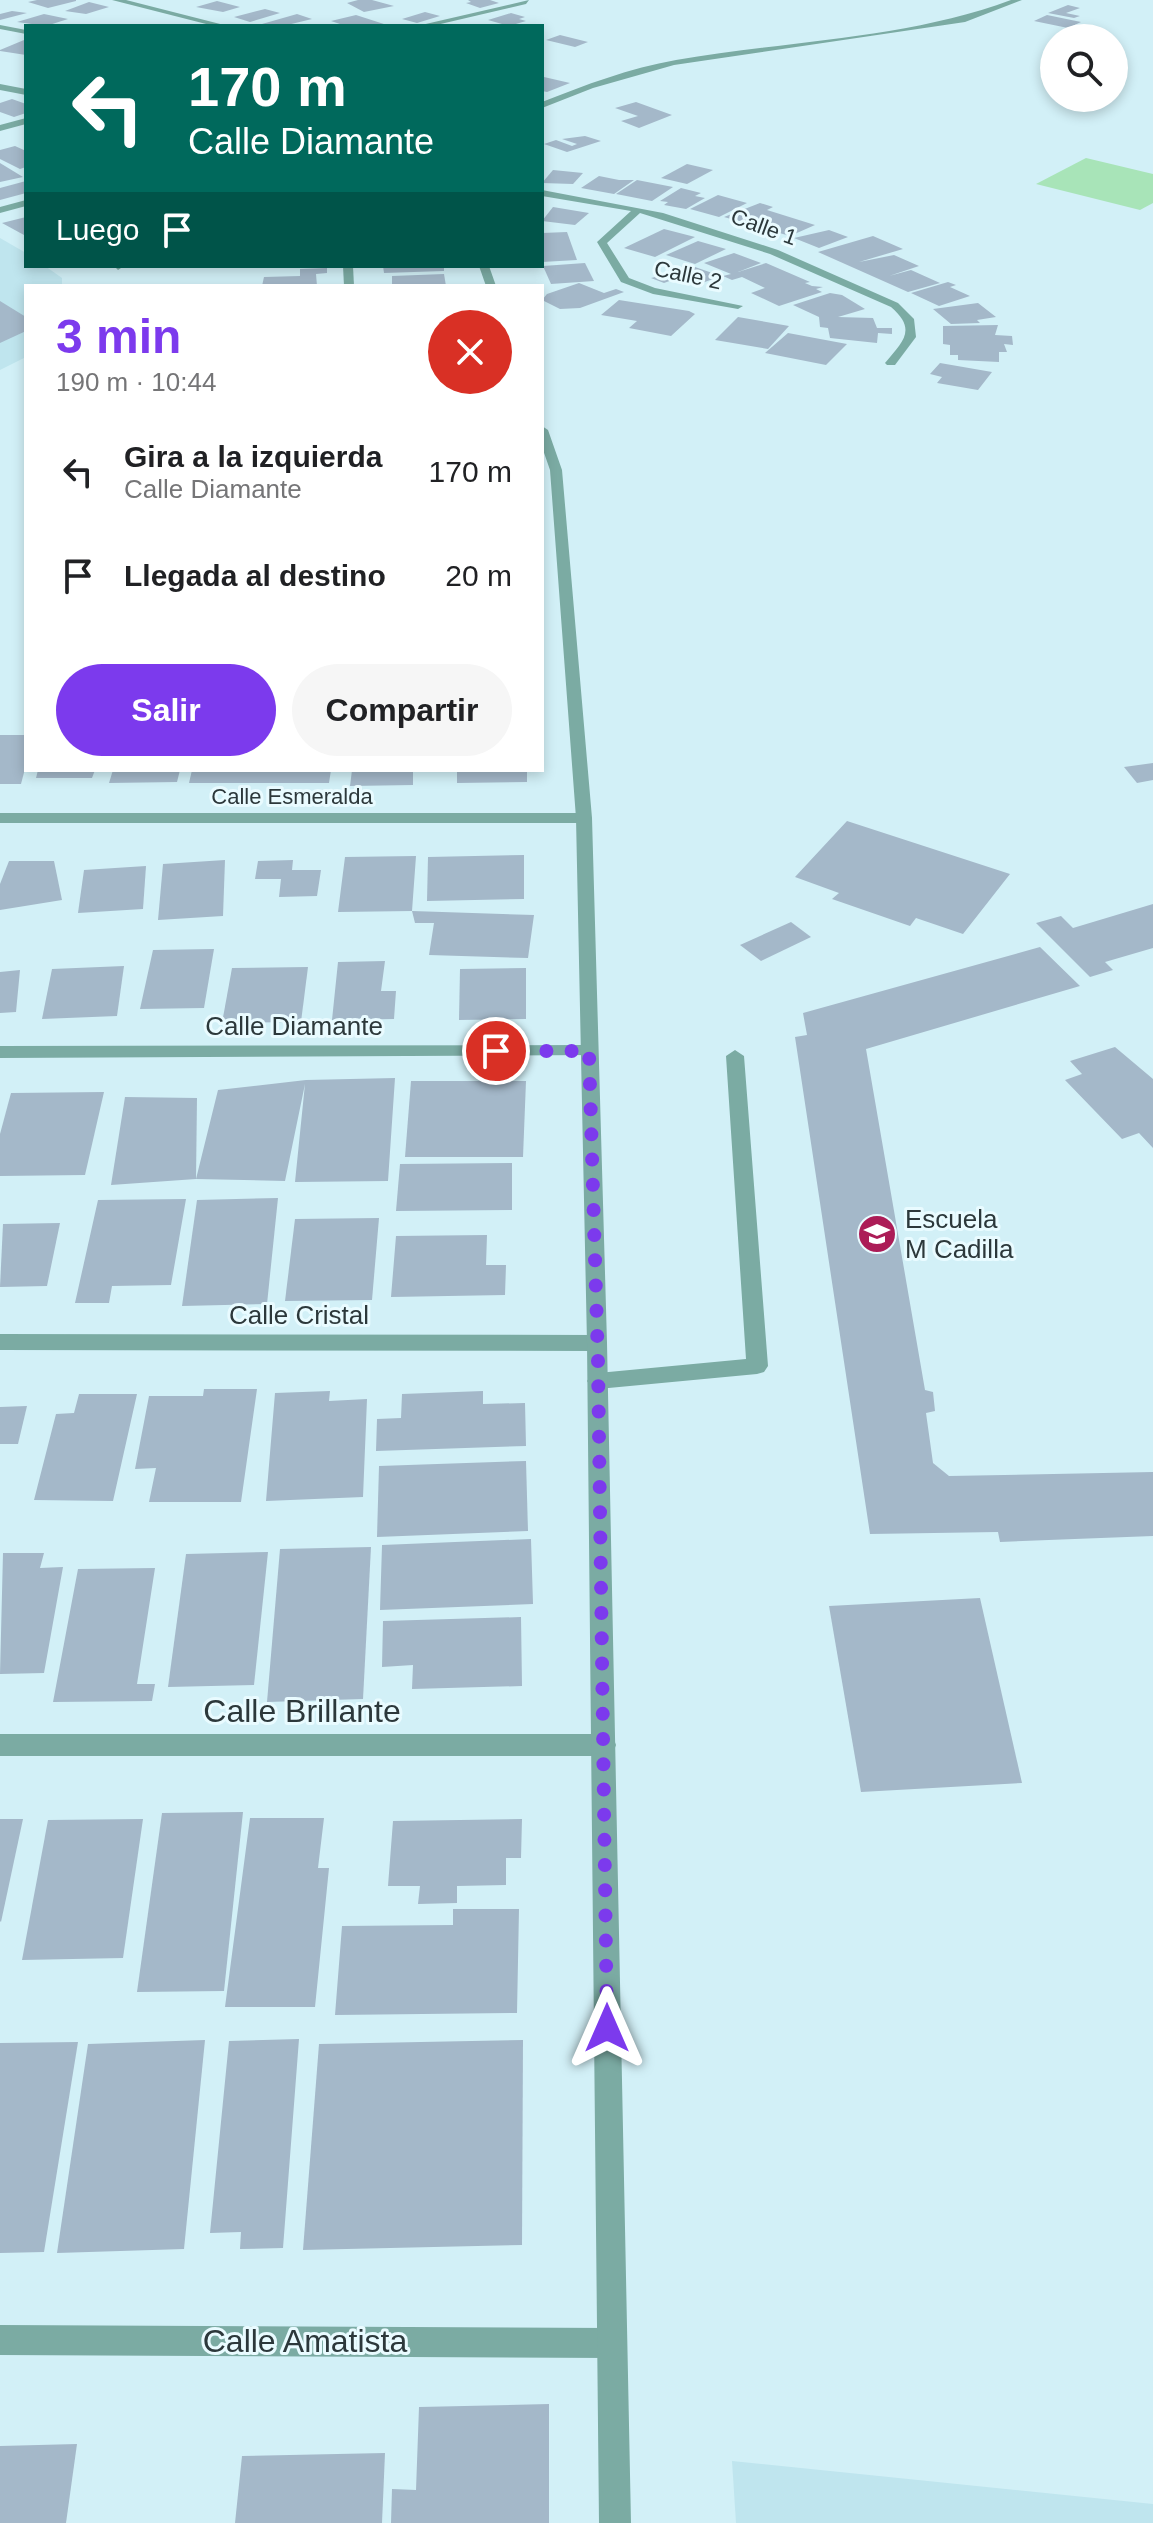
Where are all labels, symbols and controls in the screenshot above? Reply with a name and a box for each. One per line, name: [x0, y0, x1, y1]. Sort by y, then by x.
map controls: [1040, 24, 1128, 112]
button: search: [1040, 24, 1128, 112]
text: 170 m: [188, 55, 347, 118]
icon: left: [56, 56, 160, 160]
text: Calle Diamante: [188, 121, 434, 162]
street label: Calle 1: [728, 204, 800, 250]
icon: arrive: [155, 208, 199, 252]
text: Luego: [56, 213, 139, 246]
street label: Calle 2: [652, 256, 724, 294]
text: 3 min: [56, 310, 181, 363]
button: close: [428, 310, 512, 394]
text: 190 m · 10:44: [56, 367, 216, 397]
text: Gira a la izquierda: [124, 440, 382, 473]
icon: left: [56, 450, 100, 494]
text: 170 m: [429, 455, 512, 488]
text: Calle Diamante: [124, 474, 302, 504]
icon: arrive: [56, 554, 100, 598]
text: Llegada al destino: [124, 559, 386, 592]
text: 20 m: [445, 559, 512, 592]
button: Salir: [56, 664, 276, 756]
button: Compartir: [292, 664, 512, 756]
street label: Calle Esmeralda: [211, 784, 373, 809]
street label: Calle Diamante: [205, 1011, 383, 1041]
pin: [462, 1017, 530, 1085]
icon: arrive: [474, 1029, 518, 1073]
place label: Escuela M Cadilla: [905, 1204, 1014, 1264]
school or university icon: Escuela M Cadilla: [856, 1213, 898, 1255]
street label: Calle Cristal: [229, 1300, 369, 1330]
street label: Calle Brillante: [203, 1693, 401, 1729]
position arrow: [565, 1986, 649, 2070]
street label: Calle Amatista: [203, 2323, 407, 2359]

